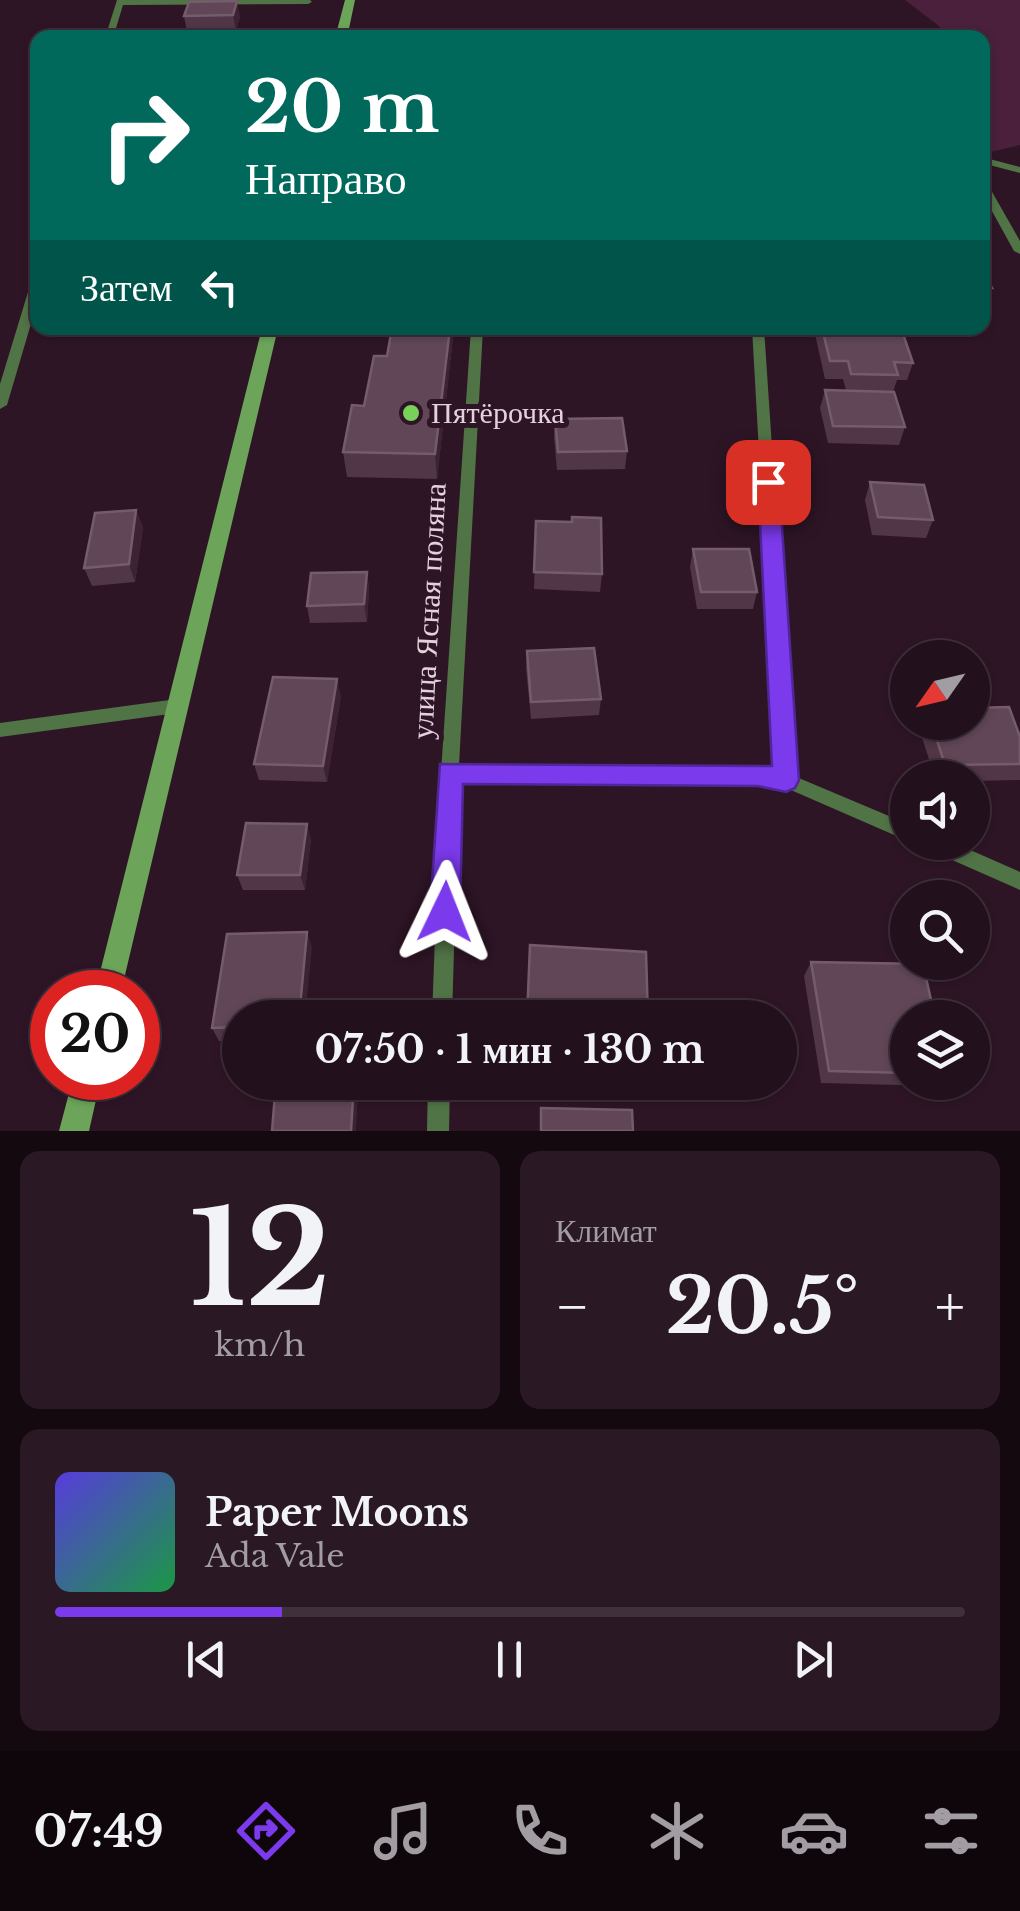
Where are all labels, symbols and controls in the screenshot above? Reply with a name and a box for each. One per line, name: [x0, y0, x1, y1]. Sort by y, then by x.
text: 20 m: [245, 64, 439, 151]
icon: right: [80, 70, 210, 200]
text: Направо: [245, 150, 407, 206]
icon: left: [192, 260, 247, 315]
text: Затем: [80, 264, 172, 311]
place label: Пятёрочка: [431, 394, 565, 431]
marker: Пятёрочка: [400, 402, 422, 424]
pin: [726, 440, 811, 525]
icon: arrive: [741, 455, 796, 510]
street label: улица Ясная поляна: [403, 482, 454, 740]
north arrow: [890, 640, 990, 740]
map controls: [890, 640, 990, 1100]
button: sound: [890, 760, 990, 860]
position arrow: [393, 860, 497, 964]
button: search: [890, 880, 990, 980]
speed limit sign: 20: [30, 970, 160, 1100]
button: layers: [890, 1000, 990, 1100]
text: 07:50 · 1 мин · 130 m: [314, 1026, 705, 1073]
text: 12: [189, 1179, 331, 1340]
text: Климат: [555, 1211, 657, 1251]
text: 20.5°: [666, 1260, 859, 1353]
text: −: [555, 1273, 590, 1341]
text: +: [935, 1273, 965, 1341]
text: km/h: [215, 1325, 305, 1365]
text: Paper Moons: [205, 1489, 469, 1536]
text: Ada Vale: [205, 1536, 345, 1576]
icon: previous: [179, 1632, 234, 1687]
icon: pause: [482, 1632, 537, 1687]
icon: next: [786, 1632, 841, 1687]
icon: directions: [231, 1796, 301, 1866]
icon: music: [368, 1796, 438, 1866]
icon: phone: [505, 1796, 575, 1866]
icon: climate: [642, 1796, 712, 1866]
icon: car: [779, 1796, 849, 1866]
icon: filters: [916, 1796, 986, 1866]
text: 07:49: [34, 1803, 164, 1859]

